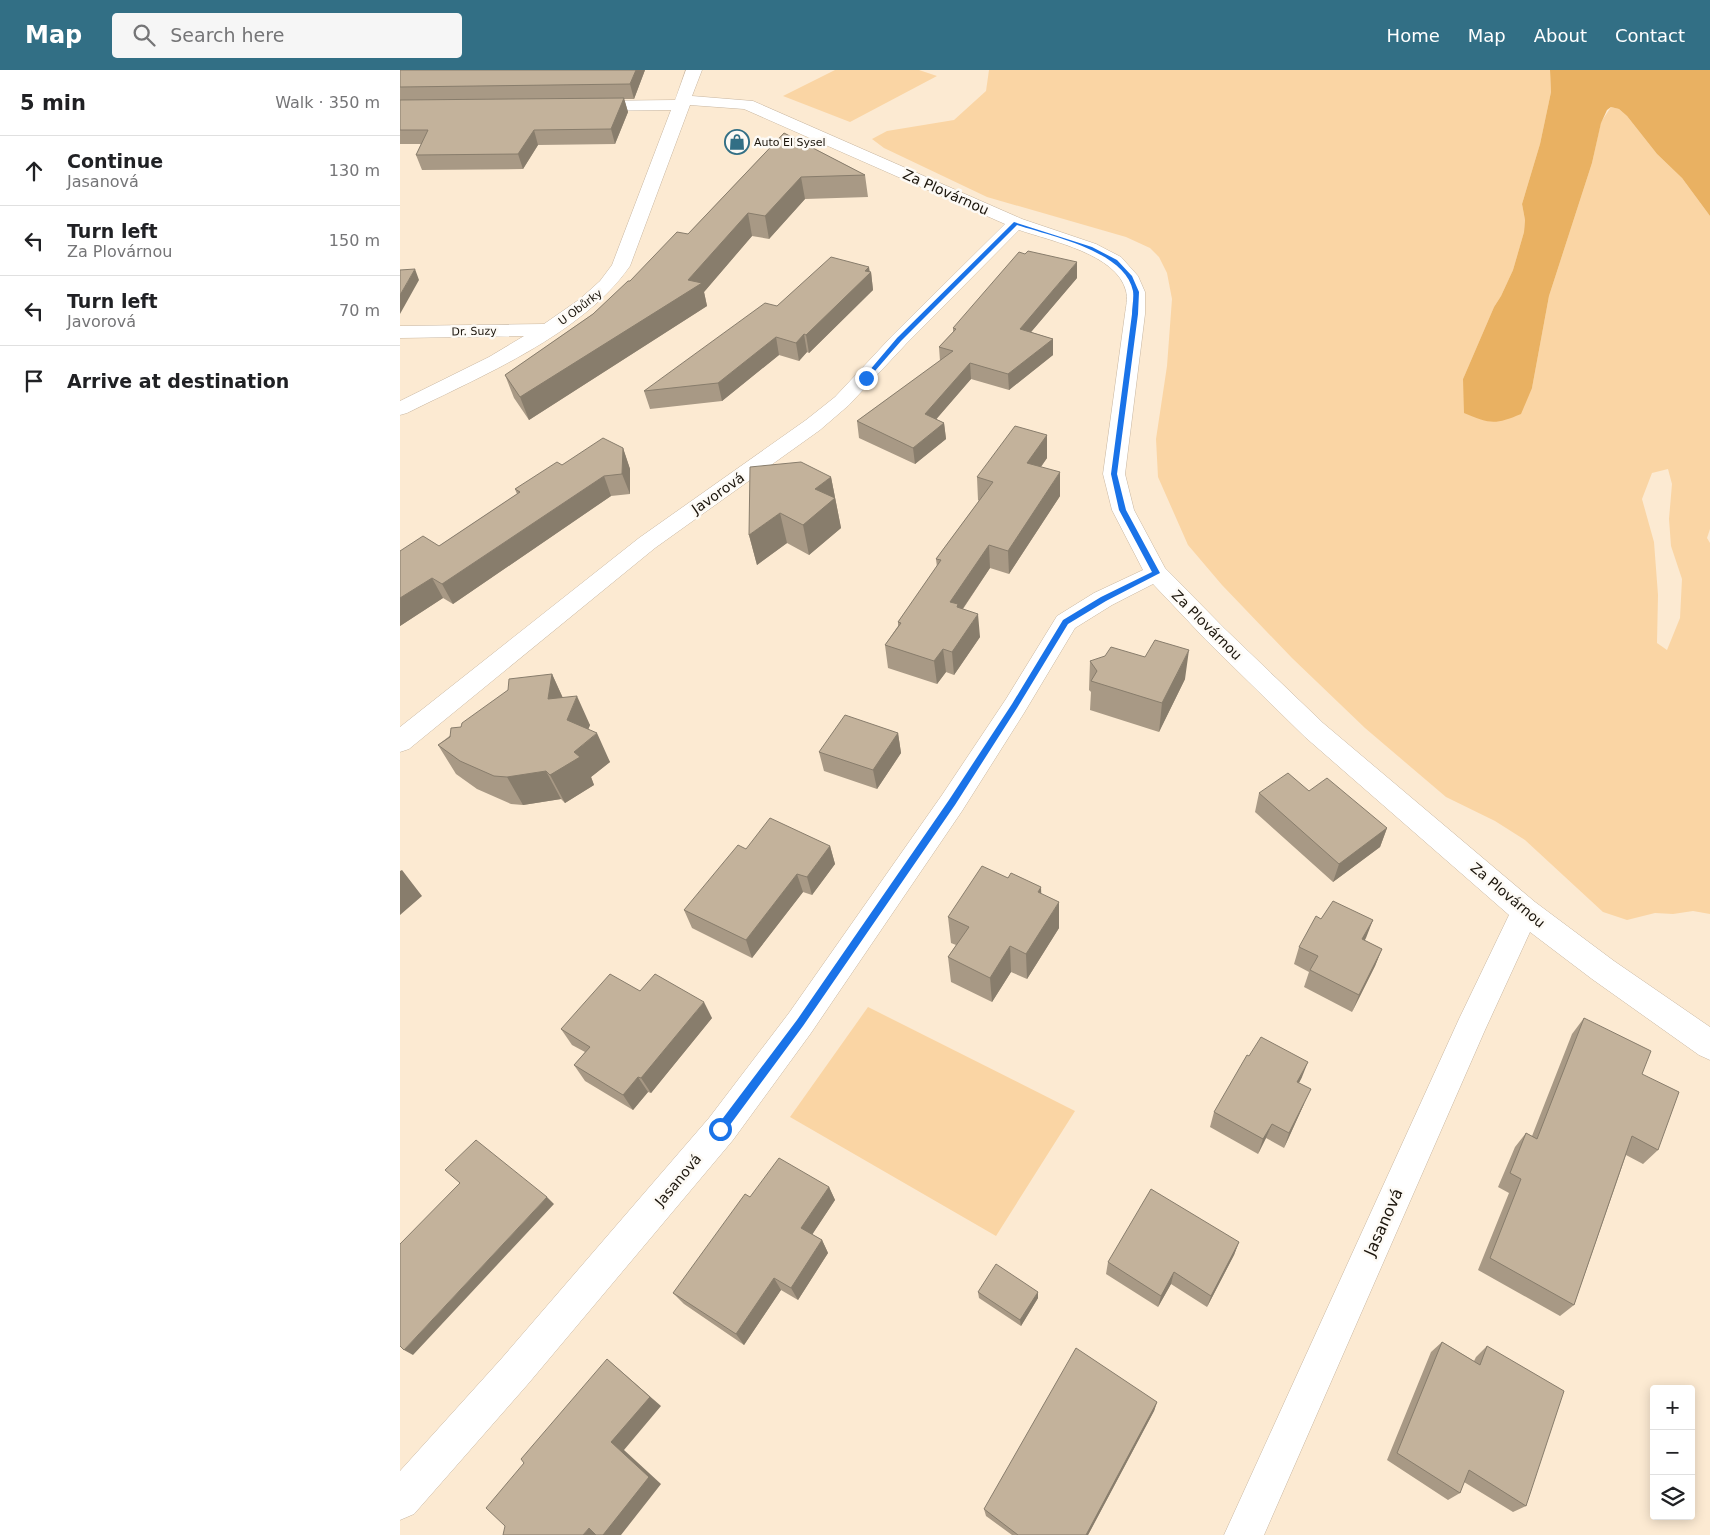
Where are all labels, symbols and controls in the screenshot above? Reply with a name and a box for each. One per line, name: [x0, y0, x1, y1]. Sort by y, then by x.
search box: [112, 13, 462, 58]
text: Map: [25, 21, 82, 49]
icon: search: [130, 21, 158, 49]
text: Search here: [170, 24, 284, 46]
text: Home: [1387, 25, 1440, 46]
text: Map: [1468, 25, 1506, 46]
text: About: [1534, 25, 1587, 46]
text: Contact: [1615, 25, 1685, 46]
text: 5 min: [20, 91, 86, 115]
text: Walk · 350 m: [275, 93, 380, 112]
shop icon: Auto El Sysel: [724, 129, 750, 155]
place label: Auto El Sysel: [754, 136, 826, 149]
text: Continue: [67, 150, 163, 172]
icon: ahead: [20, 157, 48, 185]
text: 130 m: [329, 161, 380, 180]
street label: Za Plovárnou: [901, 166, 991, 218]
text: Jasanová: [67, 172, 139, 191]
text: Turn left: [67, 220, 158, 242]
icon: left: [20, 227, 48, 255]
text: 150 m: [329, 231, 380, 250]
text: Za Plovárnou: [67, 242, 172, 261]
street label: U Obůrky: [556, 287, 605, 328]
text: Turn left: [67, 290, 158, 312]
icon: left: [20, 297, 48, 325]
text: 70 m: [339, 301, 380, 320]
text: Javorová: [67, 312, 136, 331]
street label: Dr. Suzy: [451, 325, 497, 338]
icon: arrive: [20, 367, 48, 395]
route end: [855, 367, 878, 390]
text: Arrive at destination: [67, 370, 289, 392]
street label: Javorová: [688, 469, 747, 517]
street label: Za Plovárnou: [1169, 587, 1245, 663]
street label: Za Plovárnou: [1468, 859, 1548, 931]
route start: [709, 1118, 732, 1141]
street label: Jasanová: [651, 1151, 704, 1210]
street label: Jasanová: [1360, 1186, 1407, 1260]
map controls: [1650, 1385, 1695, 1520]
button: +: [1650, 1385, 1695, 1430]
button: −: [1650, 1430, 1695, 1475]
button: layers: [1650, 1475, 1695, 1520]

